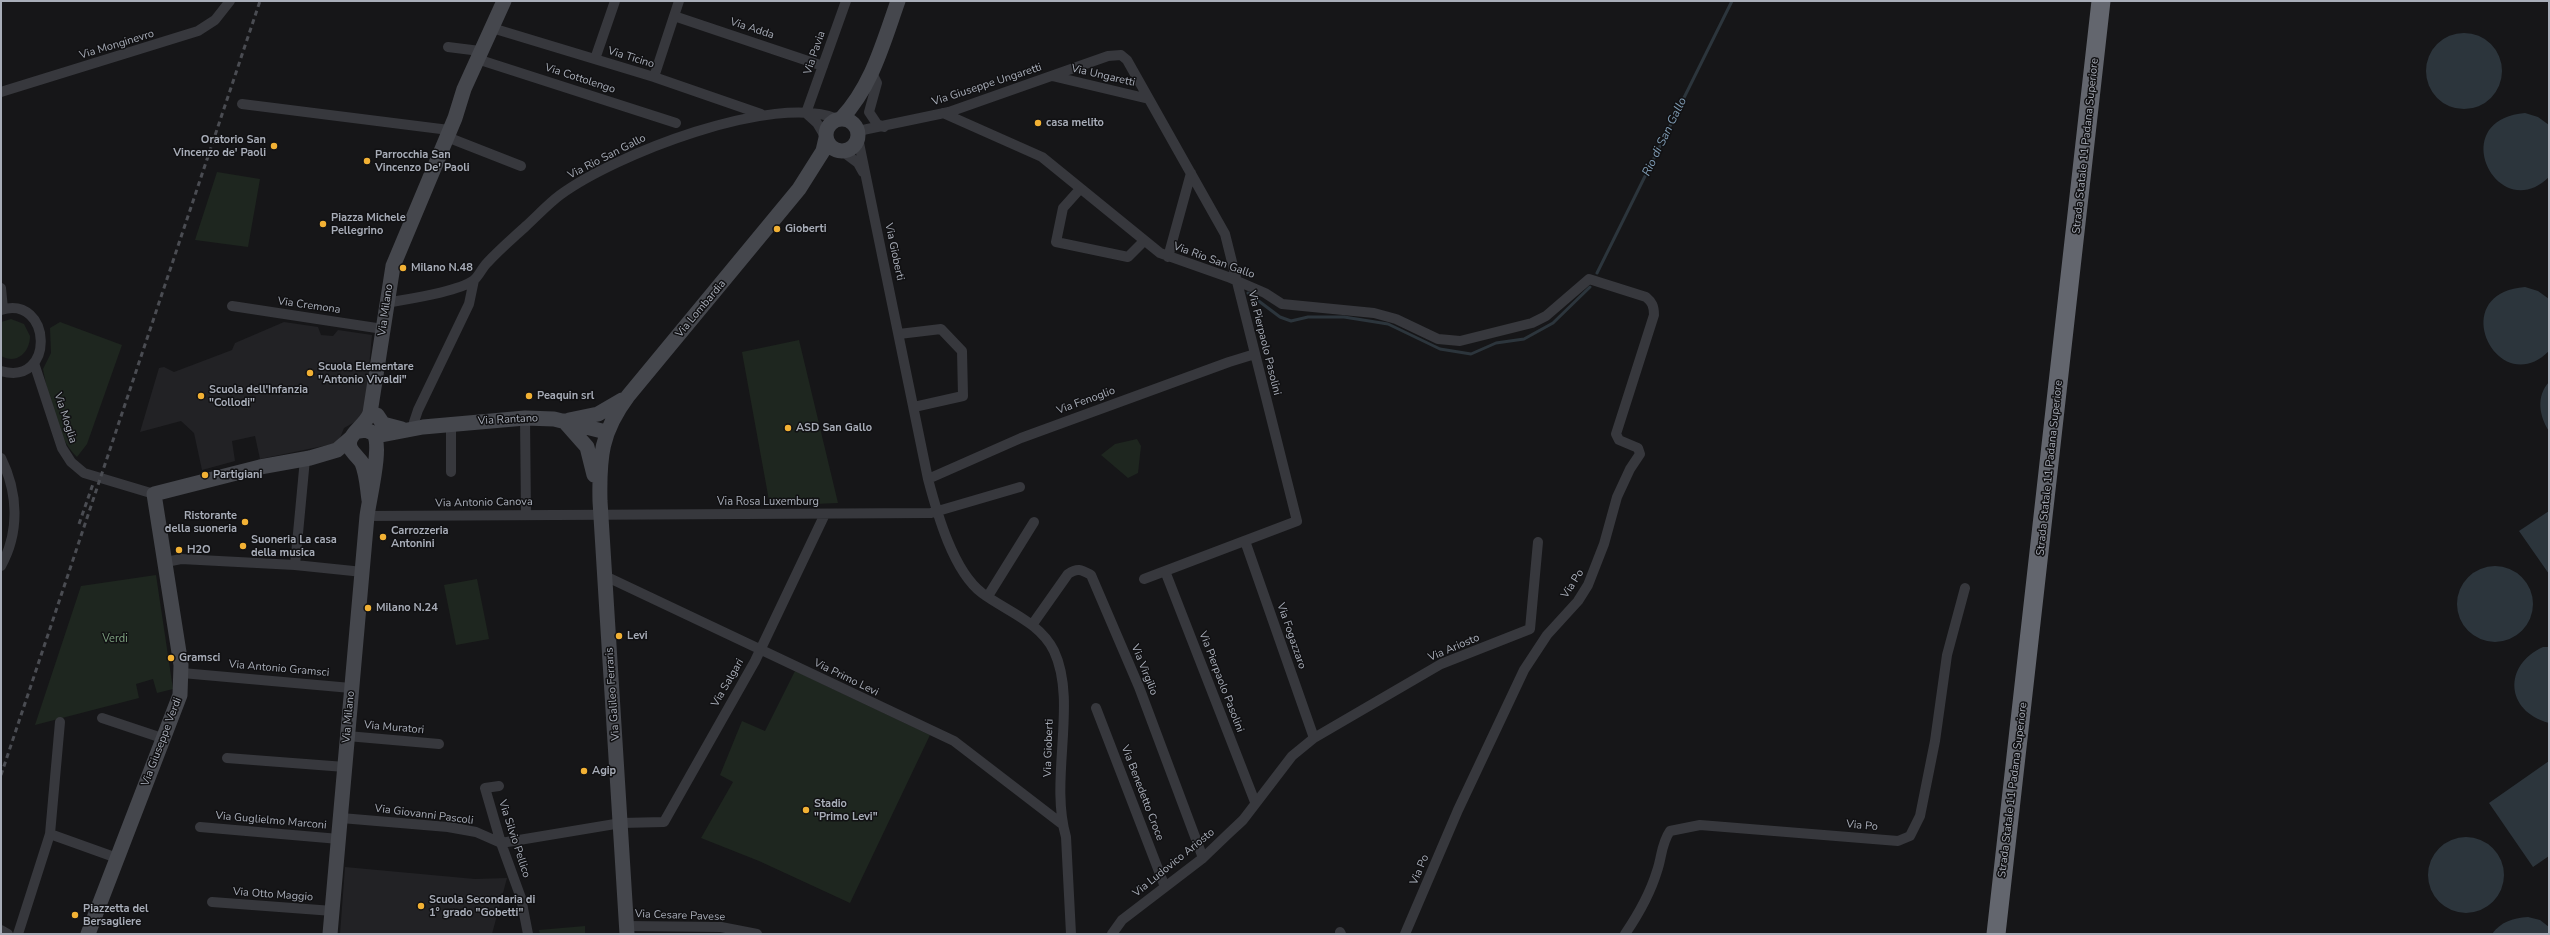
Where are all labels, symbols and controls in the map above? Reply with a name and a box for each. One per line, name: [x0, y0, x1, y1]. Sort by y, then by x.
street label: Via Adda: [728, 16, 776, 42]
street label: Via Monginevro: [78, 27, 156, 63]
street label: Via Pavia: [801, 29, 829, 77]
street label: Via Ticino: [606, 45, 656, 71]
street label: Strada Statale 11 Padana Superiore: [2070, 57, 2102, 235]
street label: Via Cottolengo: [543, 61, 617, 97]
street label: Via Giuseppe Ungaretti: [931, 61, 1043, 109]
street label: Via Ungaretti: [1070, 62, 1136, 90]
water label: Rio di San Gallo: [1640, 95, 1690, 179]
place label: casa melito: [1046, 116, 1104, 130]
marker: casa melito: [1033, 118, 1043, 128]
street label: Via Rio San Gallo: [566, 132, 648, 182]
place label: Oratorio San Vincenzo de' Paoli: [173, 133, 266, 159]
marker: Oratorio San Vincenzo de' Paoli: [269, 141, 279, 151]
place label: Parrocchia San Vincenzo De' Paoli: [375, 148, 470, 174]
marker: Parrocchia San Vincenzo De' Paoli: [362, 156, 372, 166]
place label: Piazza Michele Pellegrino: [331, 211, 406, 237]
marker: Piazza Michele Pellegrino: [318, 219, 328, 229]
place label: Gioberti: [785, 222, 826, 236]
street label: Via Gioberti: [881, 222, 907, 282]
marker: Gioberti: [772, 224, 782, 234]
street label: Via Rio San Gallo: [1171, 240, 1257, 282]
place label: Milano N.48: [411, 261, 473, 275]
marker: Milano N.48: [398, 263, 408, 273]
street label: Via Lombardia: [673, 278, 729, 340]
street label: Via Milano: [376, 283, 396, 337]
street label: Via Pierpaolo Pasolini: [1245, 289, 1283, 397]
street label: Via Cremona: [277, 295, 341, 317]
place label: Scuola Elementare "Antonio Vivaldi": [318, 360, 414, 386]
marker: Scuola Elementare "Antonio Vivaldi": [305, 368, 315, 378]
street label: Strada Statale 11 Padana Superiore: [2034, 379, 2066, 557]
place label: Scuola dell'Infanzia "Collodi": [209, 383, 308, 409]
street label: Via Fenoglio: [1055, 384, 1117, 418]
place label: Peaquin srl: [537, 389, 594, 403]
street label: Via Moglia: [51, 391, 79, 445]
marker: Scuola dell'Infanzia "Collodi": [196, 391, 206, 401]
marker: Peaquin srl: [524, 391, 534, 401]
street label: Via Rantano: [478, 412, 538, 428]
place label: ASD San Gallo: [796, 421, 872, 435]
marker: ASD San Gallo: [783, 423, 793, 433]
place label: Partigiani: [213, 468, 262, 482]
marker: Partigiani: [200, 470, 210, 480]
street label: Via Rosa Luxemburg: [717, 495, 819, 509]
street label: Via Antonio Canova: [435, 496, 533, 510]
place label: Ristorante della suoneria: [165, 509, 237, 535]
marker: Ristorante della suoneria: [240, 517, 250, 527]
place label: Carrozzeria Antonini: [391, 524, 448, 550]
marker: Carrozzeria Antonini: [378, 532, 388, 542]
place label: Suoneria La casa della musica: [251, 533, 337, 559]
marker: Suoneria La casa della musica: [238, 541, 248, 551]
place label: H2O: [187, 543, 211, 557]
marker: H2O: [174, 545, 184, 555]
street label: Via Po: [1559, 567, 1587, 601]
place label: Milano N.24: [376, 601, 438, 615]
street label: Via Fogazzaro: [1274, 601, 1308, 671]
marker: Milano N.24: [363, 603, 373, 613]
place label: Levi: [627, 629, 648, 643]
street label: Via Pierpaolo Pasolini: [1196, 630, 1246, 734]
marker: Levi: [614, 631, 624, 641]
street label: Via Ariosto: [1426, 631, 1482, 665]
park label: Verdi: [102, 632, 128, 646]
street label: Via Virgilio: [1128, 643, 1160, 697]
street label: Via Galileo Ferraris: [603, 647, 623, 741]
place label: Gramsci: [179, 651, 220, 665]
marker: Gramsci: [166, 653, 176, 663]
street label: Via Salgari: [709, 657, 747, 709]
street label: Via Primo Levi: [811, 657, 881, 699]
street label: Via Antonio Gramsci: [228, 658, 330, 680]
street label: Via Milano: [340, 690, 358, 744]
street label: Via Giuseppe Verdi: [139, 696, 185, 788]
street label: Strada Statale 11 Padana Superiore: [1996, 702, 2030, 878]
street label: Via Muratori: [363, 719, 425, 737]
street label: Via Gioberti: [1041, 719, 1057, 777]
street label: Via Benedetto Croce: [1118, 743, 1166, 843]
place label: Agip: [592, 764, 616, 778]
marker: Agip: [579, 766, 589, 776]
place label: Stadio "Primo Levi": [814, 797, 878, 823]
street label: Via Silvio Pellico: [495, 798, 533, 880]
street label: Via Giovanni Pascoli: [374, 802, 474, 828]
marker: Stadio "Primo Levi": [801, 805, 811, 815]
street label: Via Guglielmo Marconi: [215, 810, 327, 832]
street label: Via Po: [1846, 818, 1878, 834]
street label: Via Ludovico Ariosto: [1131, 826, 1217, 900]
street label: Via Po: [1408, 853, 1432, 887]
street label: Via Otto Maggio: [232, 886, 314, 904]
place label: Scuola Secondaria di 1° grado "Gobetti": [429, 893, 535, 919]
marker: Scuola Secondaria di 1° grado "Gobetti": [416, 901, 426, 911]
place label: Piazzetta del Bersagliere: [83, 902, 148, 928]
street label: Via Cesare Pavese: [635, 908, 725, 924]
marker: Piazzetta del Bersagliere: [70, 910, 80, 920]

